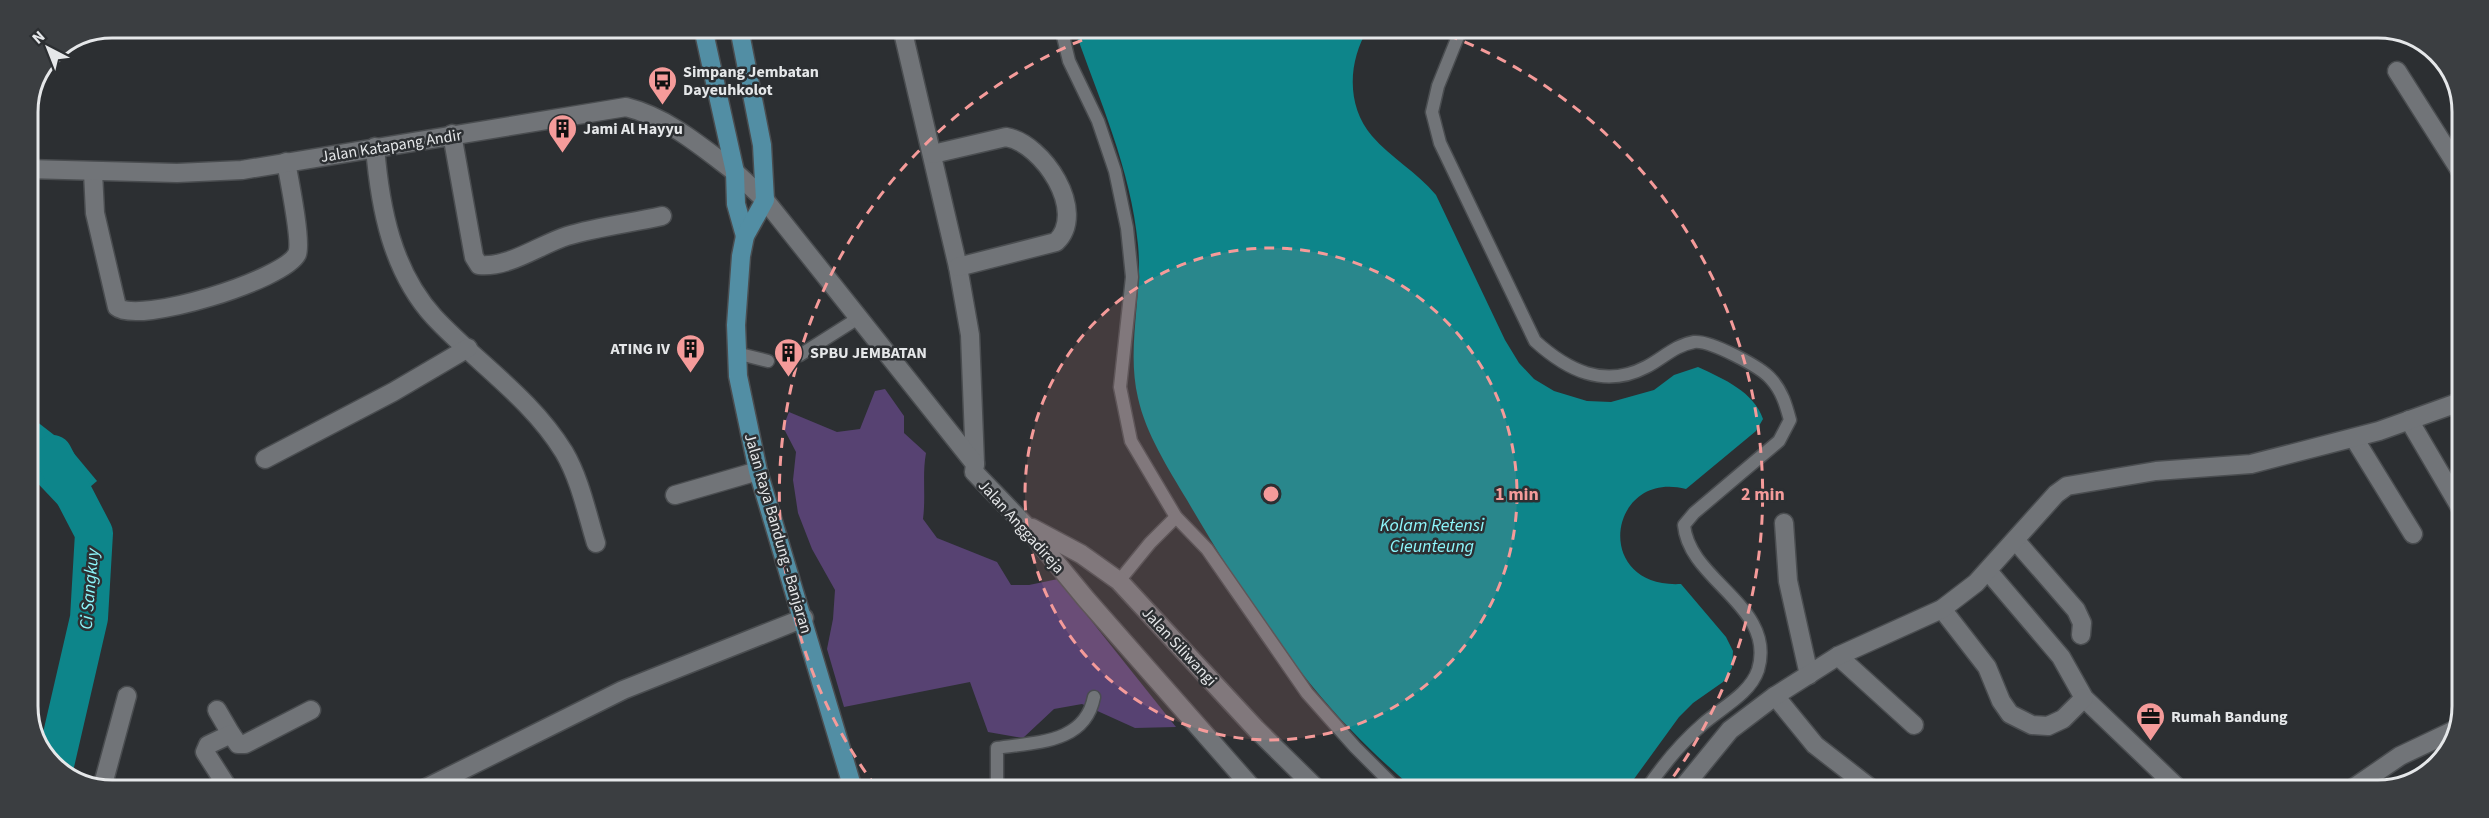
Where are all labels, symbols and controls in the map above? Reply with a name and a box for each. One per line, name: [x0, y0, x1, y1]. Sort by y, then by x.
north arrow: [18, 18, 78, 78]
text: N: [27, 26, 50, 49]
place label: Simpang Jembatan Dayeuhkolot: [683, 61, 819, 101]
bus stop icon: Simpang Jembatan Dayeuhkolot: [646, 64, 678, 106]
building icon: Jami Al Hayyu: [546, 112, 578, 154]
place label: Jami Al Hayyu: [583, 118, 683, 140]
street label: Jalan Katapang Andir: [319, 124, 464, 168]
building icon: ATING IV: [675, 332, 707, 374]
building icon: SPBU JEMBATAN: [773, 336, 805, 378]
place label: ATING IV: [610, 338, 671, 360]
place label: SPBU JEMBATAN: [810, 342, 927, 364]
street label: Jalan Raya Bandung - Banjaran: [739, 430, 817, 636]
street label: Jalan Anggadireja: [973, 475, 1069, 578]
text: 1 min: [1495, 482, 1539, 507]
text: 2 min: [1741, 482, 1785, 507]
centre of rings: [1261, 484, 1281, 504]
water label: Kolam Retensi Cieunteung: [1380, 513, 1485, 559]
water label: Ci Sangkuy: [73, 547, 106, 631]
street label: Jalan Siliwangi: [1137, 602, 1222, 691]
office icon: Rumah Bandung: [2134, 700, 2166, 742]
place label: Rumah Bandung: [2171, 706, 2288, 728]

